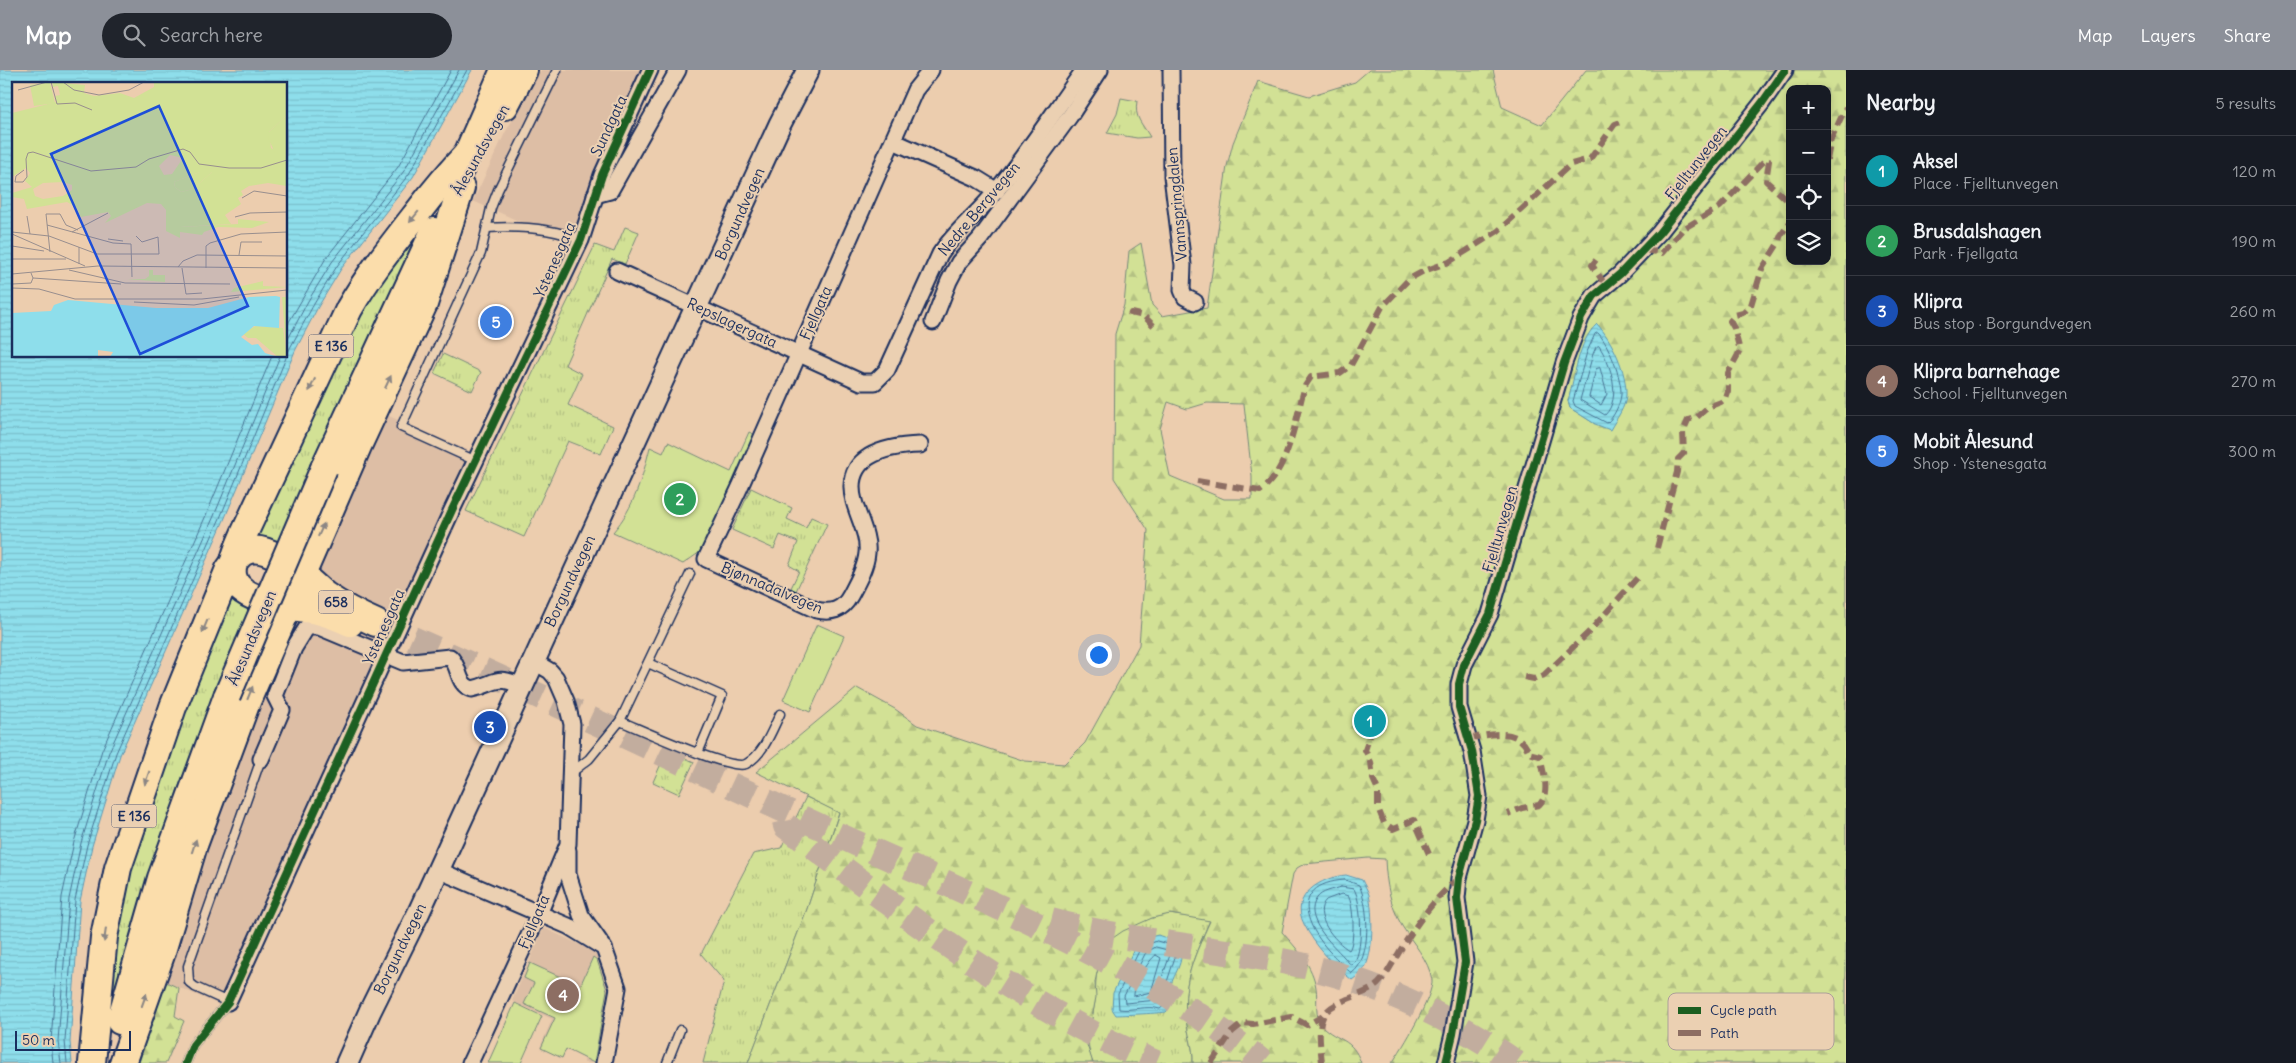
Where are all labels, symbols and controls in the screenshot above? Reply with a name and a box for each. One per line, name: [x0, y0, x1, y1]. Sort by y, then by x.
search box: [102, 13, 452, 58]
text: Map: [25, 20, 72, 50]
icon: search: [120, 21, 148, 49]
text: Search here: [160, 23, 263, 47]
text: Map: [2077, 24, 2112, 47]
text: Layers: [2140, 24, 2196, 47]
text: Share: [2224, 24, 2271, 47]
inset map: [12, 82, 288, 358]
map controls: [1786, 85, 1831, 265]
button: +: [1786, 85, 1831, 130]
text: Nearby: [1866, 89, 1936, 116]
street label: Sundgata: [586, 92, 631, 159]
text: 5 results: [2215, 93, 2276, 113]
street label: Ålesundsvegen: [447, 100, 514, 199]
street label: Fjelltunvegen: [1661, 121, 1731, 204]
button: −: [1786, 130, 1831, 175]
street label: Vannspringdalen: [1162, 146, 1191, 262]
text: Aksel: [1913, 149, 1958, 173]
street label: Nedre Bergvegen: [934, 157, 1024, 260]
text: 1: [1879, 161, 1885, 181]
text: 120 m: [2233, 161, 2276, 181]
street label: Borgundvegen: [711, 164, 769, 263]
text: Place · Fjelltunvegen: [1913, 173, 2058, 193]
button: locate: [1786, 175, 1831, 220]
one-way arrow: [409, 210, 420, 223]
street label: Ystenesgata: [529, 218, 580, 301]
text: Brusdalshagen: [1913, 219, 2041, 243]
button: layers: [1786, 220, 1831, 265]
text: 2: [1878, 231, 1886, 251]
text: 190 m: [2232, 231, 2276, 251]
text: Park · Fjellgata: [1913, 243, 2018, 263]
street label: Fjellgata: [795, 282, 836, 343]
text: Klipra: [1913, 289, 1962, 313]
street label: Repslagergata: [684, 293, 781, 352]
text: 3: [1877, 301, 1887, 321]
text: 260 m: [2230, 301, 2276, 321]
pin: 5: [480, 303, 512, 341]
text: Bus stop · Borgundvegen: [1913, 313, 2092, 333]
road number: E 136: [308, 334, 354, 358]
text: Klipra barnehage: [1913, 359, 2060, 383]
text: 4: [1877, 371, 1887, 391]
text: 270 m: [2231, 371, 2276, 391]
one-way arrow: [384, 375, 392, 389]
one-way arrow: [308, 378, 316, 392]
text: School · Fjelltunvegen: [1913, 383, 2068, 403]
text: Mobit Ålesund: [1913, 429, 2033, 453]
text: 5: [1877, 441, 1887, 461]
text: 300 m: [2228, 441, 2276, 461]
text: Shop · Ystenesgata: [1913, 453, 2047, 473]
pin: 2: [664, 480, 696, 518]
street label: Fjelltunvegen: [1478, 483, 1521, 575]
one-way arrow: [317, 523, 325, 537]
street label: Borgundvegen: [540, 531, 599, 630]
street label: Bjønnadalvegen: [718, 558, 826, 618]
street label: Ystenesgata: [358, 585, 409, 668]
street label: Ålesundsvegen: [222, 587, 280, 688]
road number: 658: [318, 590, 354, 614]
one-way arrow: [200, 619, 208, 633]
your location: [1086, 642, 1112, 668]
one-way arrow: [246, 685, 254, 700]
pin: 1: [1354, 702, 1386, 740]
pin: 3: [474, 708, 506, 746]
one-way arrow: [143, 771, 150, 786]
road number: E 136: [112, 804, 156, 828]
one-way arrow: [191, 838, 198, 853]
street label: Fjellgata: [514, 891, 554, 952]
street label: Borgundvegen: [369, 900, 430, 998]
one-way arrow: [100, 927, 108, 943]
pin: 4: [547, 976, 579, 1014]
one-way arrow: [141, 993, 148, 1008]
legend: [1668, 993, 1834, 1050]
text: Cycle path: [1710, 1001, 1777, 1019]
text: Path: [1710, 1024, 1739, 1042]
scale bar: [15, 1028, 131, 1051]
text: 50 m: [22, 1031, 55, 1049]

